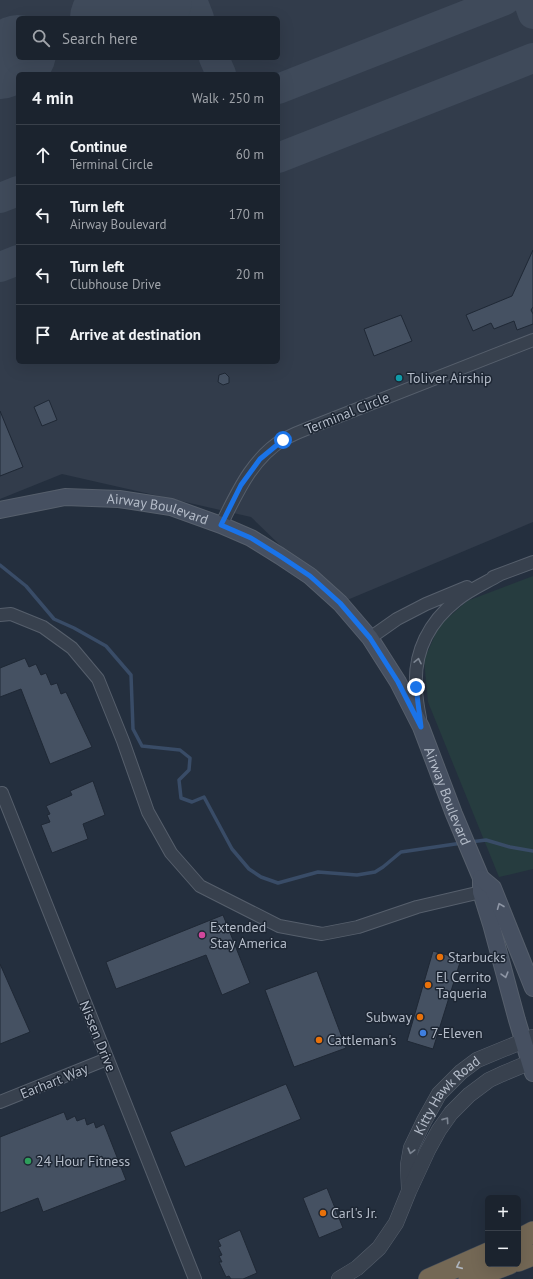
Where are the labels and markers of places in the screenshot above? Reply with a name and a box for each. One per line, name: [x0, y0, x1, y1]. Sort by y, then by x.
place label: Toliver Airship: [407, 369, 492, 387]
marker: Toliver Airship: [394, 373, 404, 383]
place label: Extended Stay America: [210, 918, 287, 952]
marker: Extended Stay America: [197, 930, 207, 940]
place label: Starbucks: [448, 948, 506, 966]
marker: Starbucks: [435, 952, 445, 962]
place label: El Cerrito Taqueria: [436, 968, 491, 1002]
marker: El Cerrito Taqueria: [423, 980, 433, 990]
place label: Subway: [366, 1008, 412, 1026]
marker: Subway: [415, 1012, 425, 1022]
place label: 7-Eleven: [431, 1024, 483, 1042]
marker: 7-Eleven: [418, 1028, 428, 1038]
place label: Cattleman's: [327, 1031, 397, 1049]
marker: Cattleman's: [314, 1035, 324, 1045]
place label: 24 Hour Fitness: [36, 1152, 130, 1170]
marker: 24 Hour Fitness: [23, 1156, 33, 1166]
place label: Carl's Jr.: [331, 1204, 377, 1222]
marker: Carl's Jr.: [318, 1208, 328, 1218]

